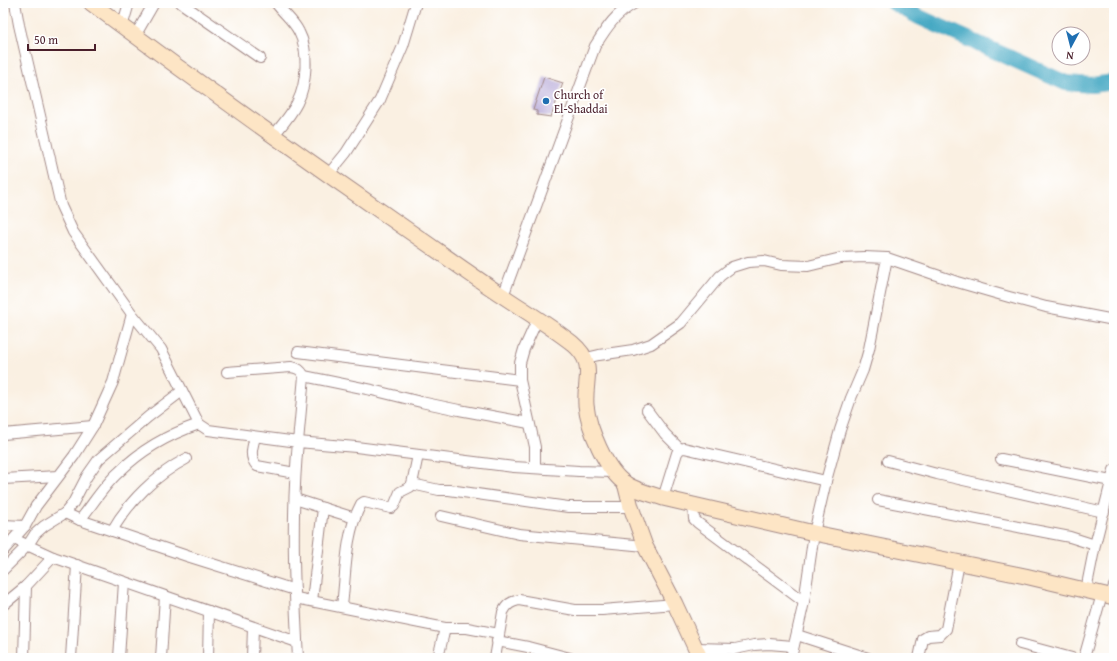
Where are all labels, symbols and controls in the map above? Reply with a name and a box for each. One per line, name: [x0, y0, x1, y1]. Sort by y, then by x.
scale bar: [28, 26, 95, 52]
north arrow: [1051, 26, 1091, 66]
text: 50 m: [34, 31, 58, 48]
text: N: [1065, 47, 1074, 64]
place label: Church of El-Shaddai: [554, 86, 608, 117]
marker: Church of El-Shaddai: [541, 96, 551, 106]

